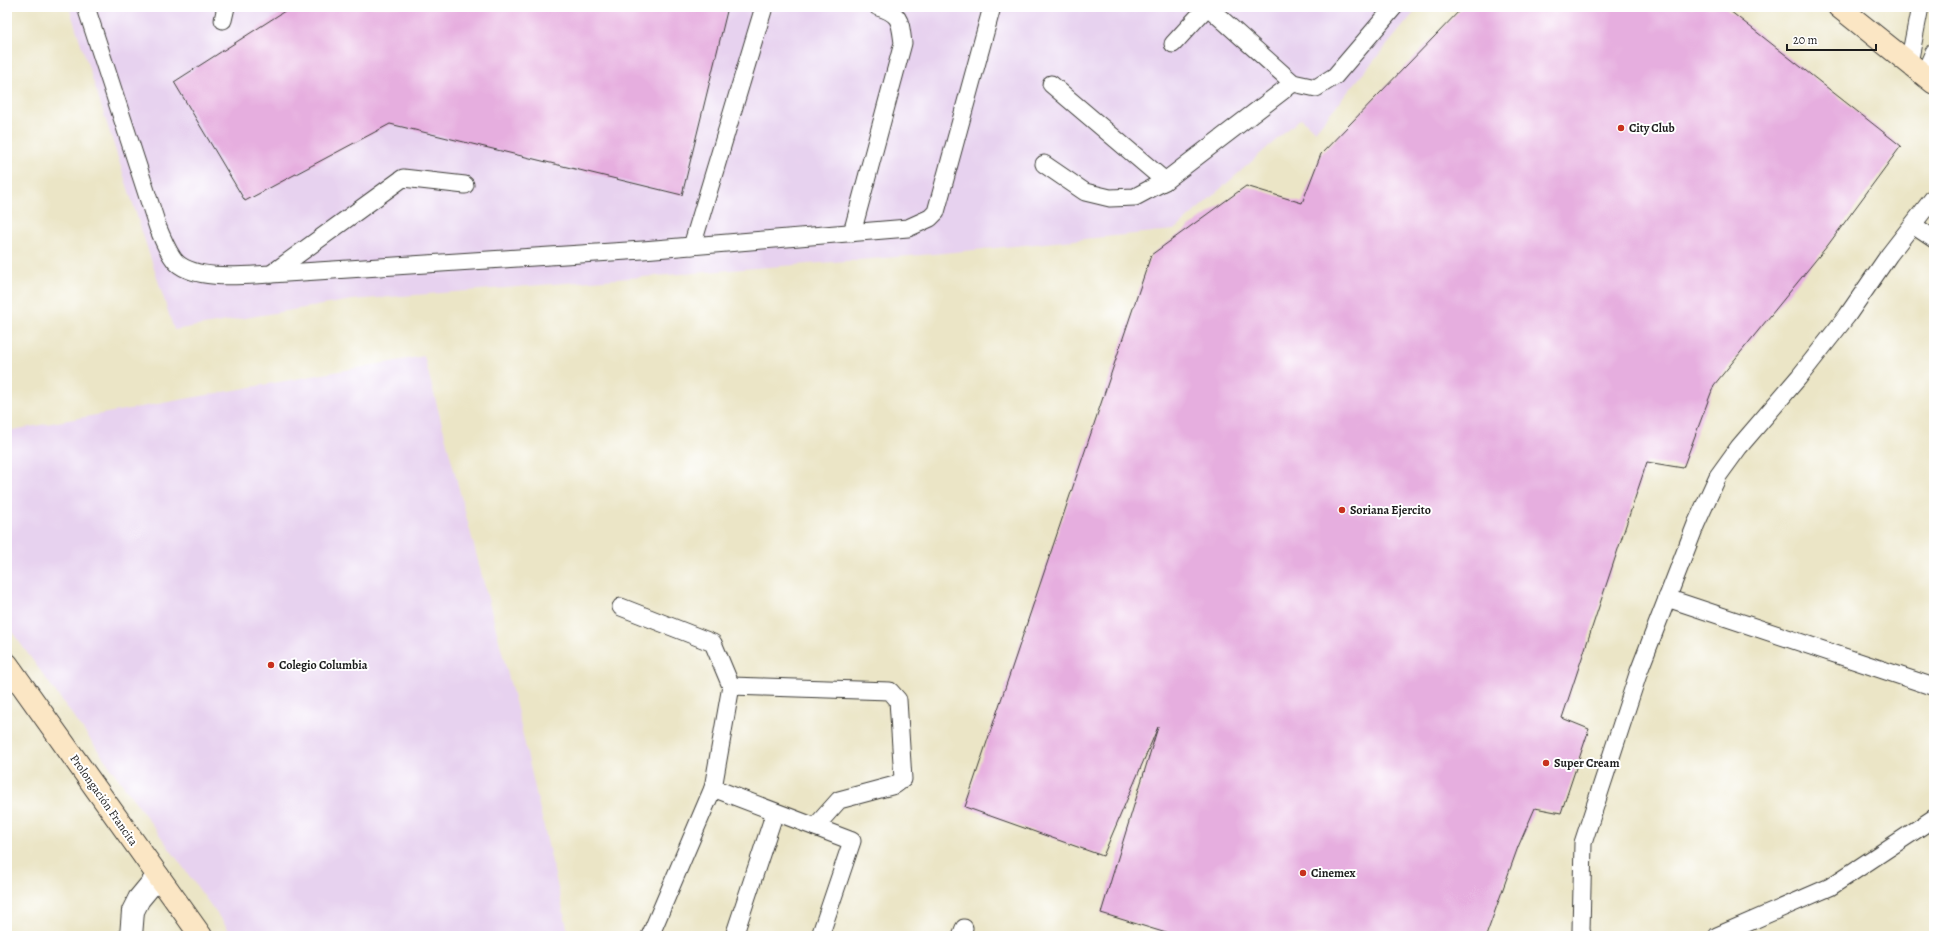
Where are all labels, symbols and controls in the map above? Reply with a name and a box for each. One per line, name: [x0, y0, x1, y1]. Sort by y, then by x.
scale bar: [1787, 26, 1876, 52]
text: 20 m: [1793, 32, 1817, 48]
place label: City Club: [1629, 120, 1675, 136]
marker: City Club: [1616, 123, 1626, 133]
place label: Soriana Ejercito: [1350, 502, 1431, 518]
marker: Soriana Ejercito: [1337, 505, 1347, 515]
place label: Colegio Columbia: [279, 657, 368, 673]
marker: Colegio Columbia: [266, 660, 276, 670]
street label: Prolongación Francita: [67, 751, 142, 849]
place label: Super Cream: [1554, 755, 1619, 771]
marker: Super Cream: [1541, 758, 1551, 768]
place label: Cinemex: [1311, 865, 1355, 881]
marker: Cinemex: [1298, 868, 1308, 878]

